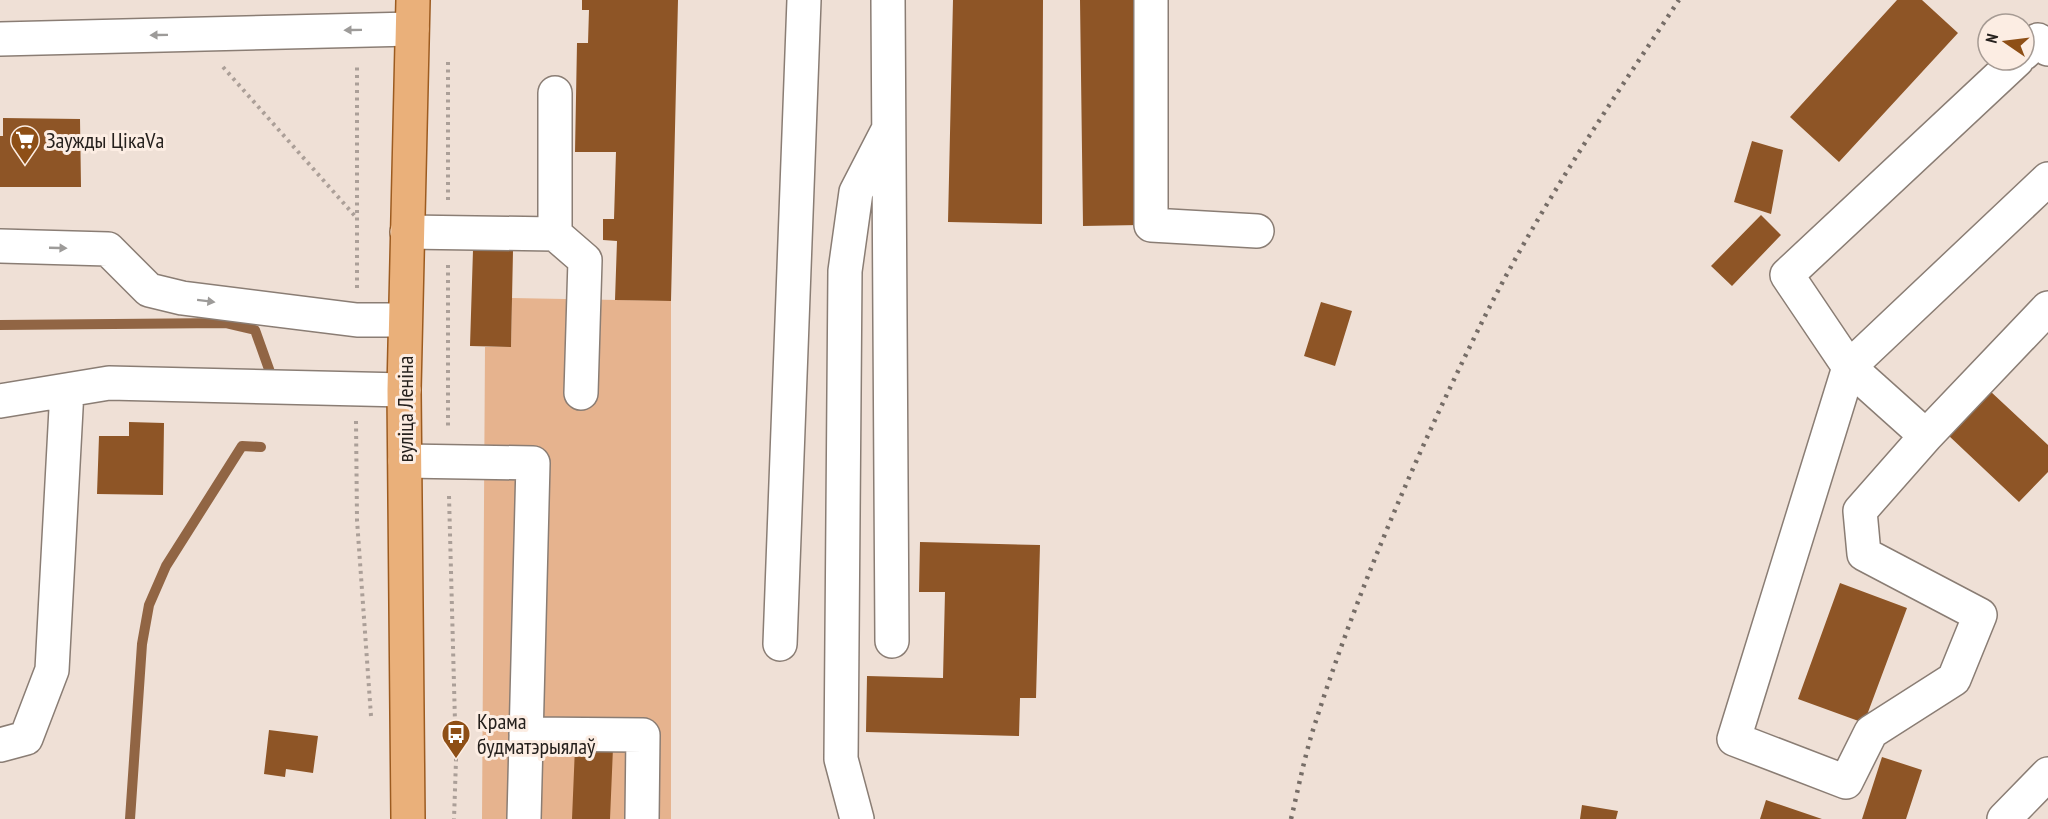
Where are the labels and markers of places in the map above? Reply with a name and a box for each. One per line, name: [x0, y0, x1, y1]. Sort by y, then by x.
supermarket icon: Заужды ЦікаVа: [9, 124, 41, 166]
place label: Заужды ЦікаVа: [46, 126, 164, 154]
place label: Крама будматэрыялаў: [477, 707, 596, 760]
bus stop icon: Крама будматэрыялаў: [440, 718, 472, 760]

